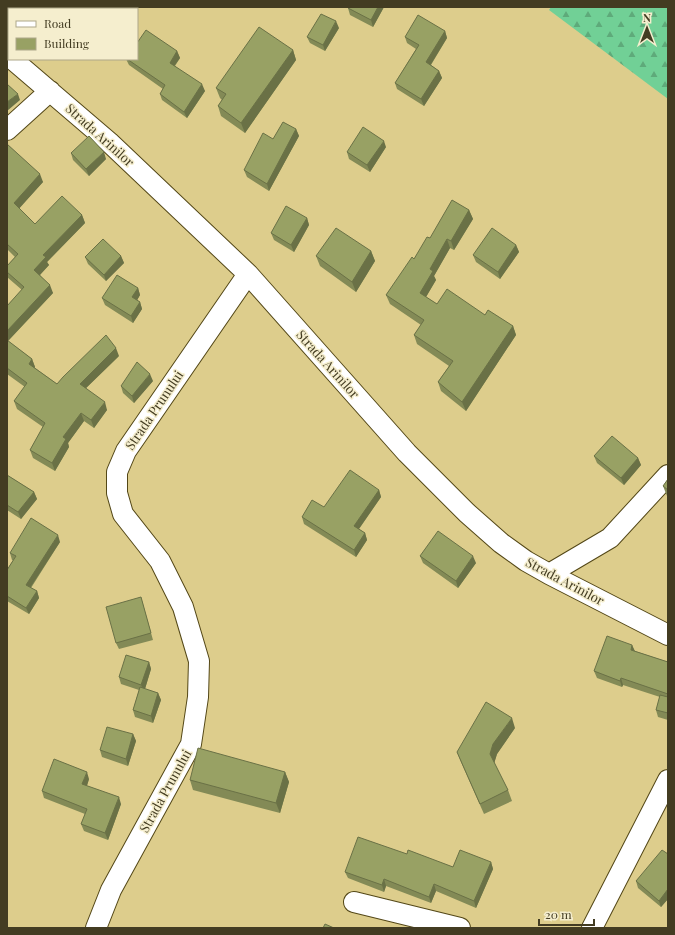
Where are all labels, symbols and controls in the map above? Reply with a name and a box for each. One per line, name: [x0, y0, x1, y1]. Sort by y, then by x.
legend: [8, 8, 138, 60]
north arrow: [627, 8, 667, 48]
text: N: [643, 10, 651, 25]
text: Road: [44, 15, 71, 31]
text: Building: [44, 35, 90, 51]
street label: Strada Arinilor: [63, 99, 138, 170]
street label: Strada Arinilor: [293, 326, 364, 402]
street label: Strada Prunului: [121, 367, 187, 453]
street label: Strada Arinilor: [523, 553, 608, 608]
street label: Strada Prunului: [135, 746, 194, 835]
scale bar: [539, 901, 594, 927]
text: 20 m: [545, 906, 572, 922]

